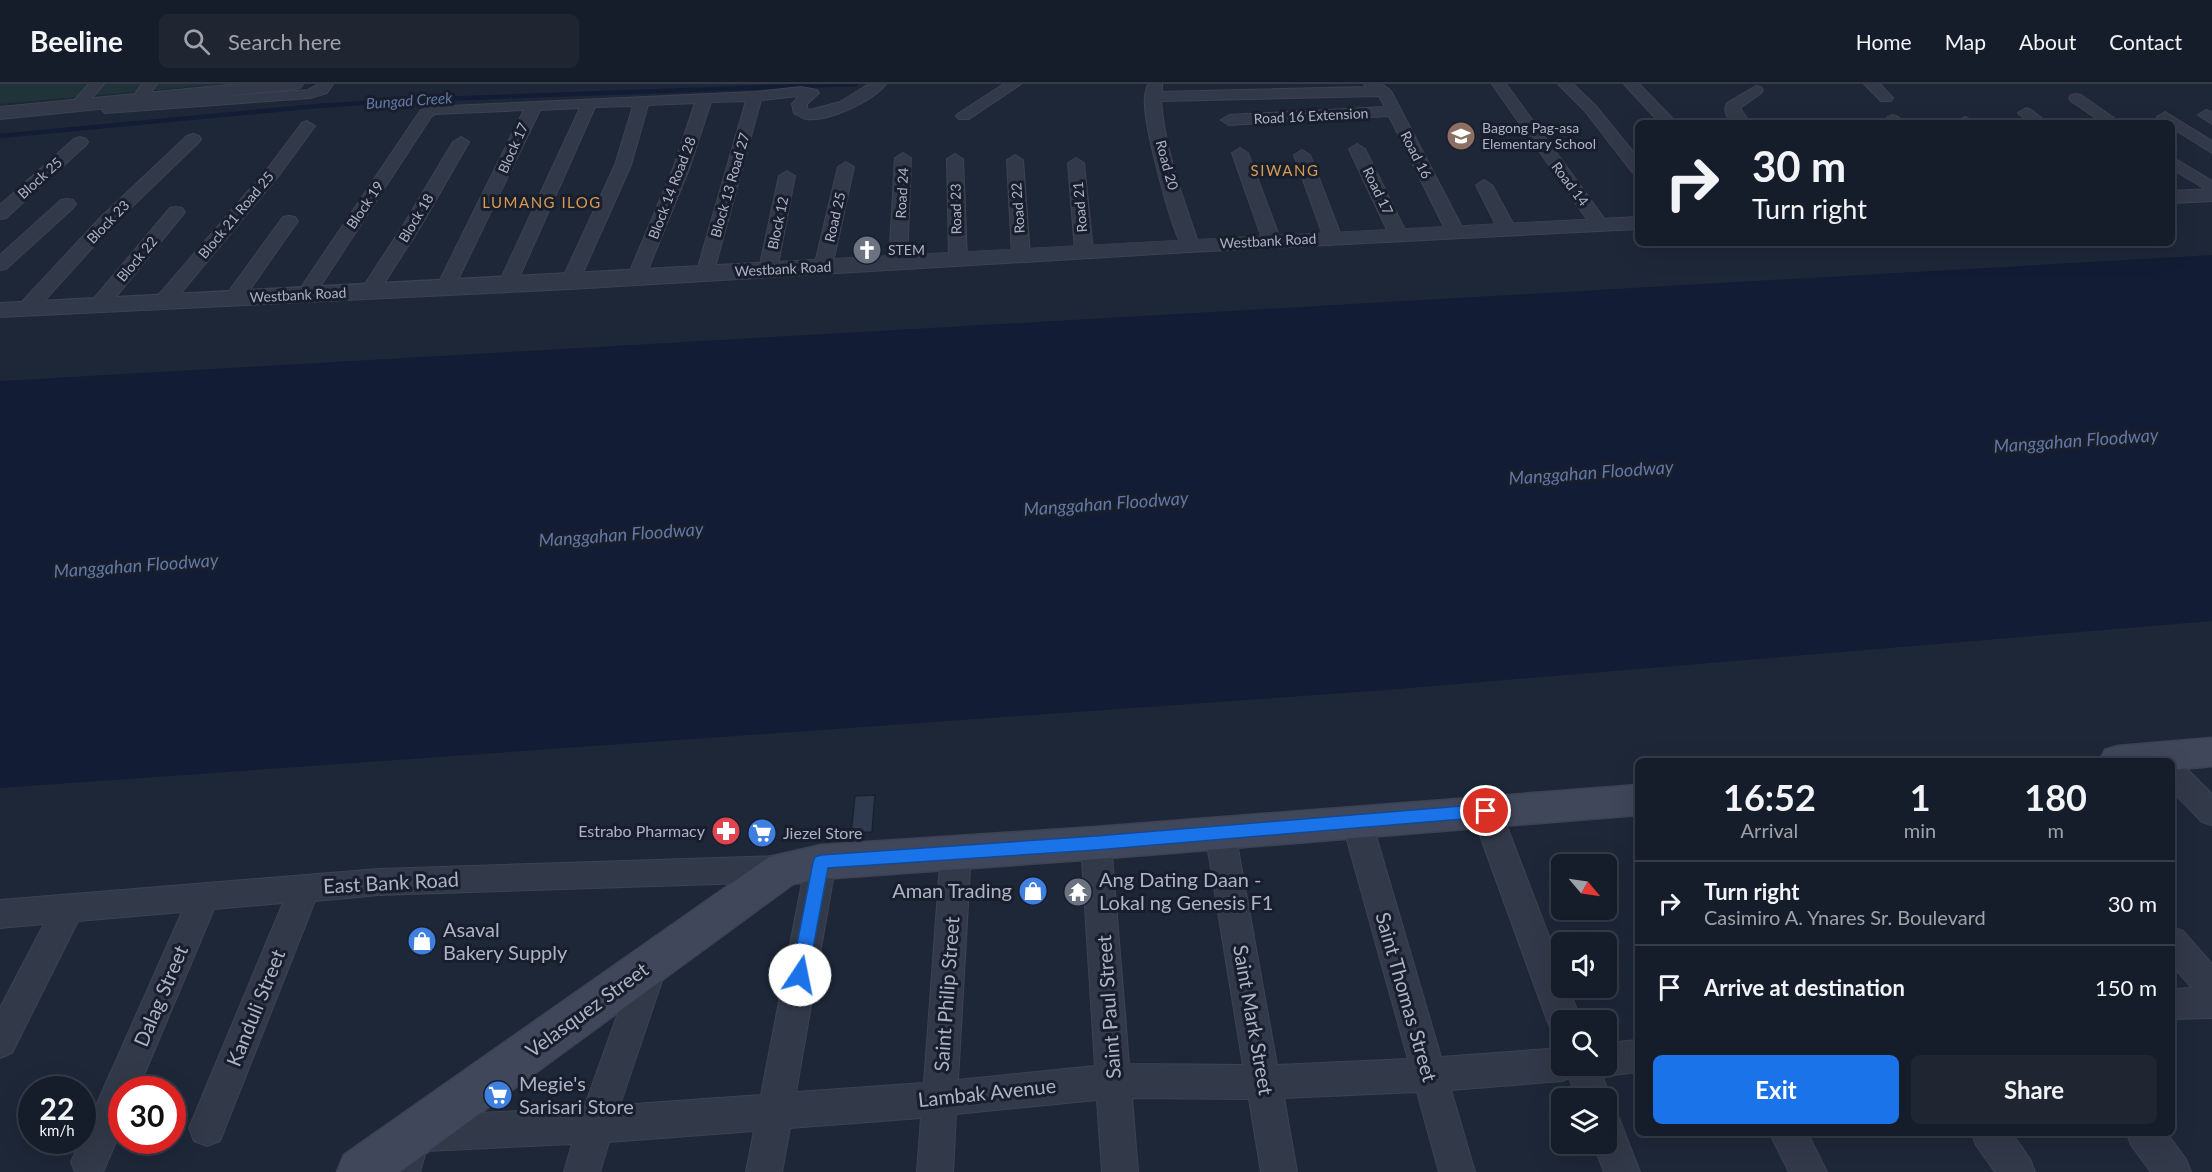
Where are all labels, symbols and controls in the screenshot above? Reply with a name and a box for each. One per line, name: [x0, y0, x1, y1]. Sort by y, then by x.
search box: [159, 14, 579, 68]
text: Beeline: [30, 24, 123, 58]
icon: search: [180, 25, 213, 58]
text: Search here: [228, 28, 341, 55]
text: Home: [1856, 29, 1912, 54]
text: Map: [1945, 29, 1986, 54]
text: About: [2019, 29, 2076, 54]
text: Contact: [2109, 29, 2182, 54]
water label: Bungad Creek: [365, 88, 454, 112]
street label: Road 16 Extension: [1253, 104, 1369, 127]
place label: Bagong Pag-asa Elementary School: [1482, 119, 1596, 152]
street label: Block 17: [494, 120, 531, 176]
school or university icon: Bagong Pag-asa Elementary School: [1445, 120, 1477, 152]
street label: Road 16: [1397, 128, 1436, 181]
street label: Block 13 Road 27: [706, 130, 753, 239]
street label: Block 14 Road 28: [644, 134, 699, 241]
street label: Road 20: [1153, 138, 1182, 192]
text: 30 m: [1752, 141, 1846, 191]
icon: right: [1653, 144, 1731, 222]
street label: Block 25: [14, 153, 65, 202]
street label: Road 14: [1548, 158, 1593, 209]
district label: SIWANG: [1251, 161, 1319, 179]
street label: Road 17: [1360, 164, 1397, 217]
street label: Road 24: [892, 167, 911, 219]
street label: Block 21 Road 25: [194, 168, 277, 262]
street label: Block 19: [343, 178, 387, 232]
street label: Road 21: [1069, 181, 1090, 233]
street label: Road 22: [1007, 182, 1028, 234]
street label: Road 23: [947, 183, 964, 235]
street label: Block 18: [394, 190, 437, 245]
street label: Road 25: [821, 190, 849, 244]
text: Turn right: [1752, 192, 1867, 225]
district label: LUMANG ILOG: [482, 193, 602, 211]
street label: Block 12: [764, 195, 791, 251]
street label: Block 23: [83, 196, 132, 247]
street label: Westbank Road: [1219, 229, 1317, 252]
street label: Block 22: [113, 233, 160, 285]
church icon: STEM: [851, 234, 883, 266]
place label: STEM: [888, 241, 925, 258]
street label: Westbank Road: [734, 257, 832, 280]
street label: Westbank Road: [249, 283, 347, 306]
water label: Manggahan Floodway: [1993, 423, 2159, 457]
water label: Manggahan Floodway: [1508, 455, 1674, 489]
water label: Manggahan Floodway: [1023, 486, 1189, 520]
water label: Manggahan Floodway: [538, 517, 704, 551]
water label: Manggahan Floodway: [53, 548, 219, 582]
text: 16:52: [1723, 775, 1816, 819]
text: 1: [1910, 775, 1931, 819]
text: 180: [2024, 775, 2087, 819]
pin: [1460, 785, 1511, 836]
icon: arrive: [1469, 794, 1502, 827]
pharmacy icon: Estrabo Pharmacy: [710, 815, 742, 847]
supermarket icon: Jiezel Store: [746, 817, 778, 849]
text: Arrival: [1741, 818, 1798, 842]
text: min: [1904, 818, 1936, 842]
text: m: [2047, 818, 2064, 842]
place label: Estrabo Pharmacy: [578, 821, 706, 840]
place label: Jiezel Store: [783, 823, 862, 842]
north arrow: [1551, 854, 1617, 920]
map controls: [1551, 854, 1617, 1154]
street label: East Bank Road: [322, 866, 459, 898]
place label: Ang Dating Daan - Lokal ng Genesis F1: [1099, 867, 1273, 914]
shop icon: Aman Trading: [1017, 875, 1049, 907]
temple icon: Ang Dating Daan - Lokal ng Genesis F1: [1062, 876, 1094, 908]
place label: Aman Trading: [892, 878, 1012, 902]
text: Turn right: [1704, 878, 1799, 905]
icon: right: [1653, 887, 1686, 920]
text: 30 m: [2108, 890, 2157, 917]
text: Casimiro A. Ynares Sr. Boulevard: [1704, 905, 1986, 929]
street label: Saint Thomas Street: [1371, 909, 1443, 1084]
street label: Saint Philip Street: [929, 916, 963, 1072]
place label: Asaval Bakery Supply: [443, 917, 568, 964]
shop icon: Asaval Bakery Supply: [406, 925, 438, 957]
button: sound: [1551, 932, 1617, 998]
street label: Saint Paul Street: [1091, 934, 1125, 1080]
street label: Dalag Street: [128, 941, 192, 1050]
position arrow: [768, 943, 832, 1007]
street label: Saint Mark Street: [1229, 943, 1279, 1097]
street label: Kanduli Street: [221, 946, 289, 1070]
street label: Velasquez Street: [520, 957, 652, 1062]
icon: arrive: [1653, 971, 1686, 1004]
text: Arrive at destination: [1704, 974, 1905, 1001]
text: 150 m: [2095, 974, 2157, 1001]
button: search: [1551, 1010, 1617, 1076]
button: Exit: [1653, 1055, 1899, 1124]
button: Share: [1911, 1055, 2157, 1124]
place label: Megie's Sarisari Store: [519, 1071, 634, 1118]
street label: Lambak Avenue: [917, 1073, 1057, 1111]
speed limit sign: 30: [108, 1076, 186, 1154]
supermarket icon: Megie's Sarisari Store: [482, 1079, 514, 1111]
button: layers: [1551, 1088, 1617, 1154]
text: 22: [40, 1090, 74, 1126]
text: km/h: [39, 1121, 75, 1139]

